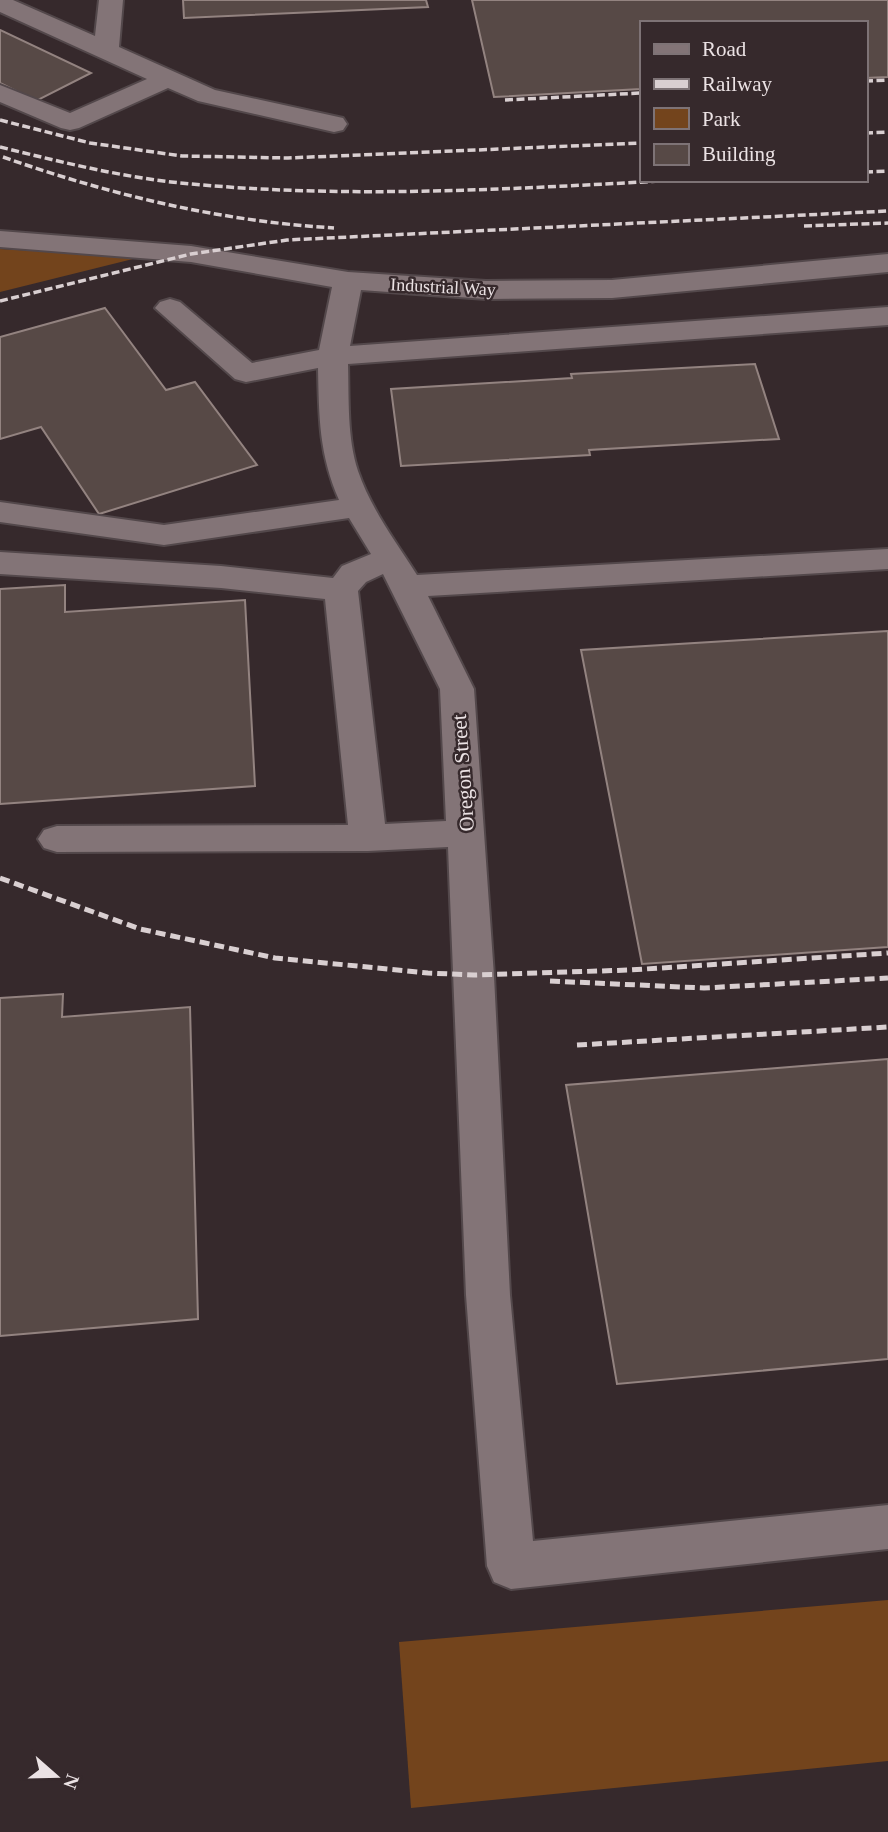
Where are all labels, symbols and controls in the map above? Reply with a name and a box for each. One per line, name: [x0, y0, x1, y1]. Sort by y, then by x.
legend: [640, 21, 867, 182]
text: Road: [702, 37, 747, 61]
text: Railway: [702, 72, 772, 96]
text: Park: [702, 107, 741, 131]
text: Building: [702, 142, 776, 166]
street label: Industrial Way: [390, 274, 496, 300]
street label: Oregon Street: [447, 714, 479, 832]
north arrow: [21, 1741, 91, 1811]
text: N: [59, 1772, 84, 1792]

